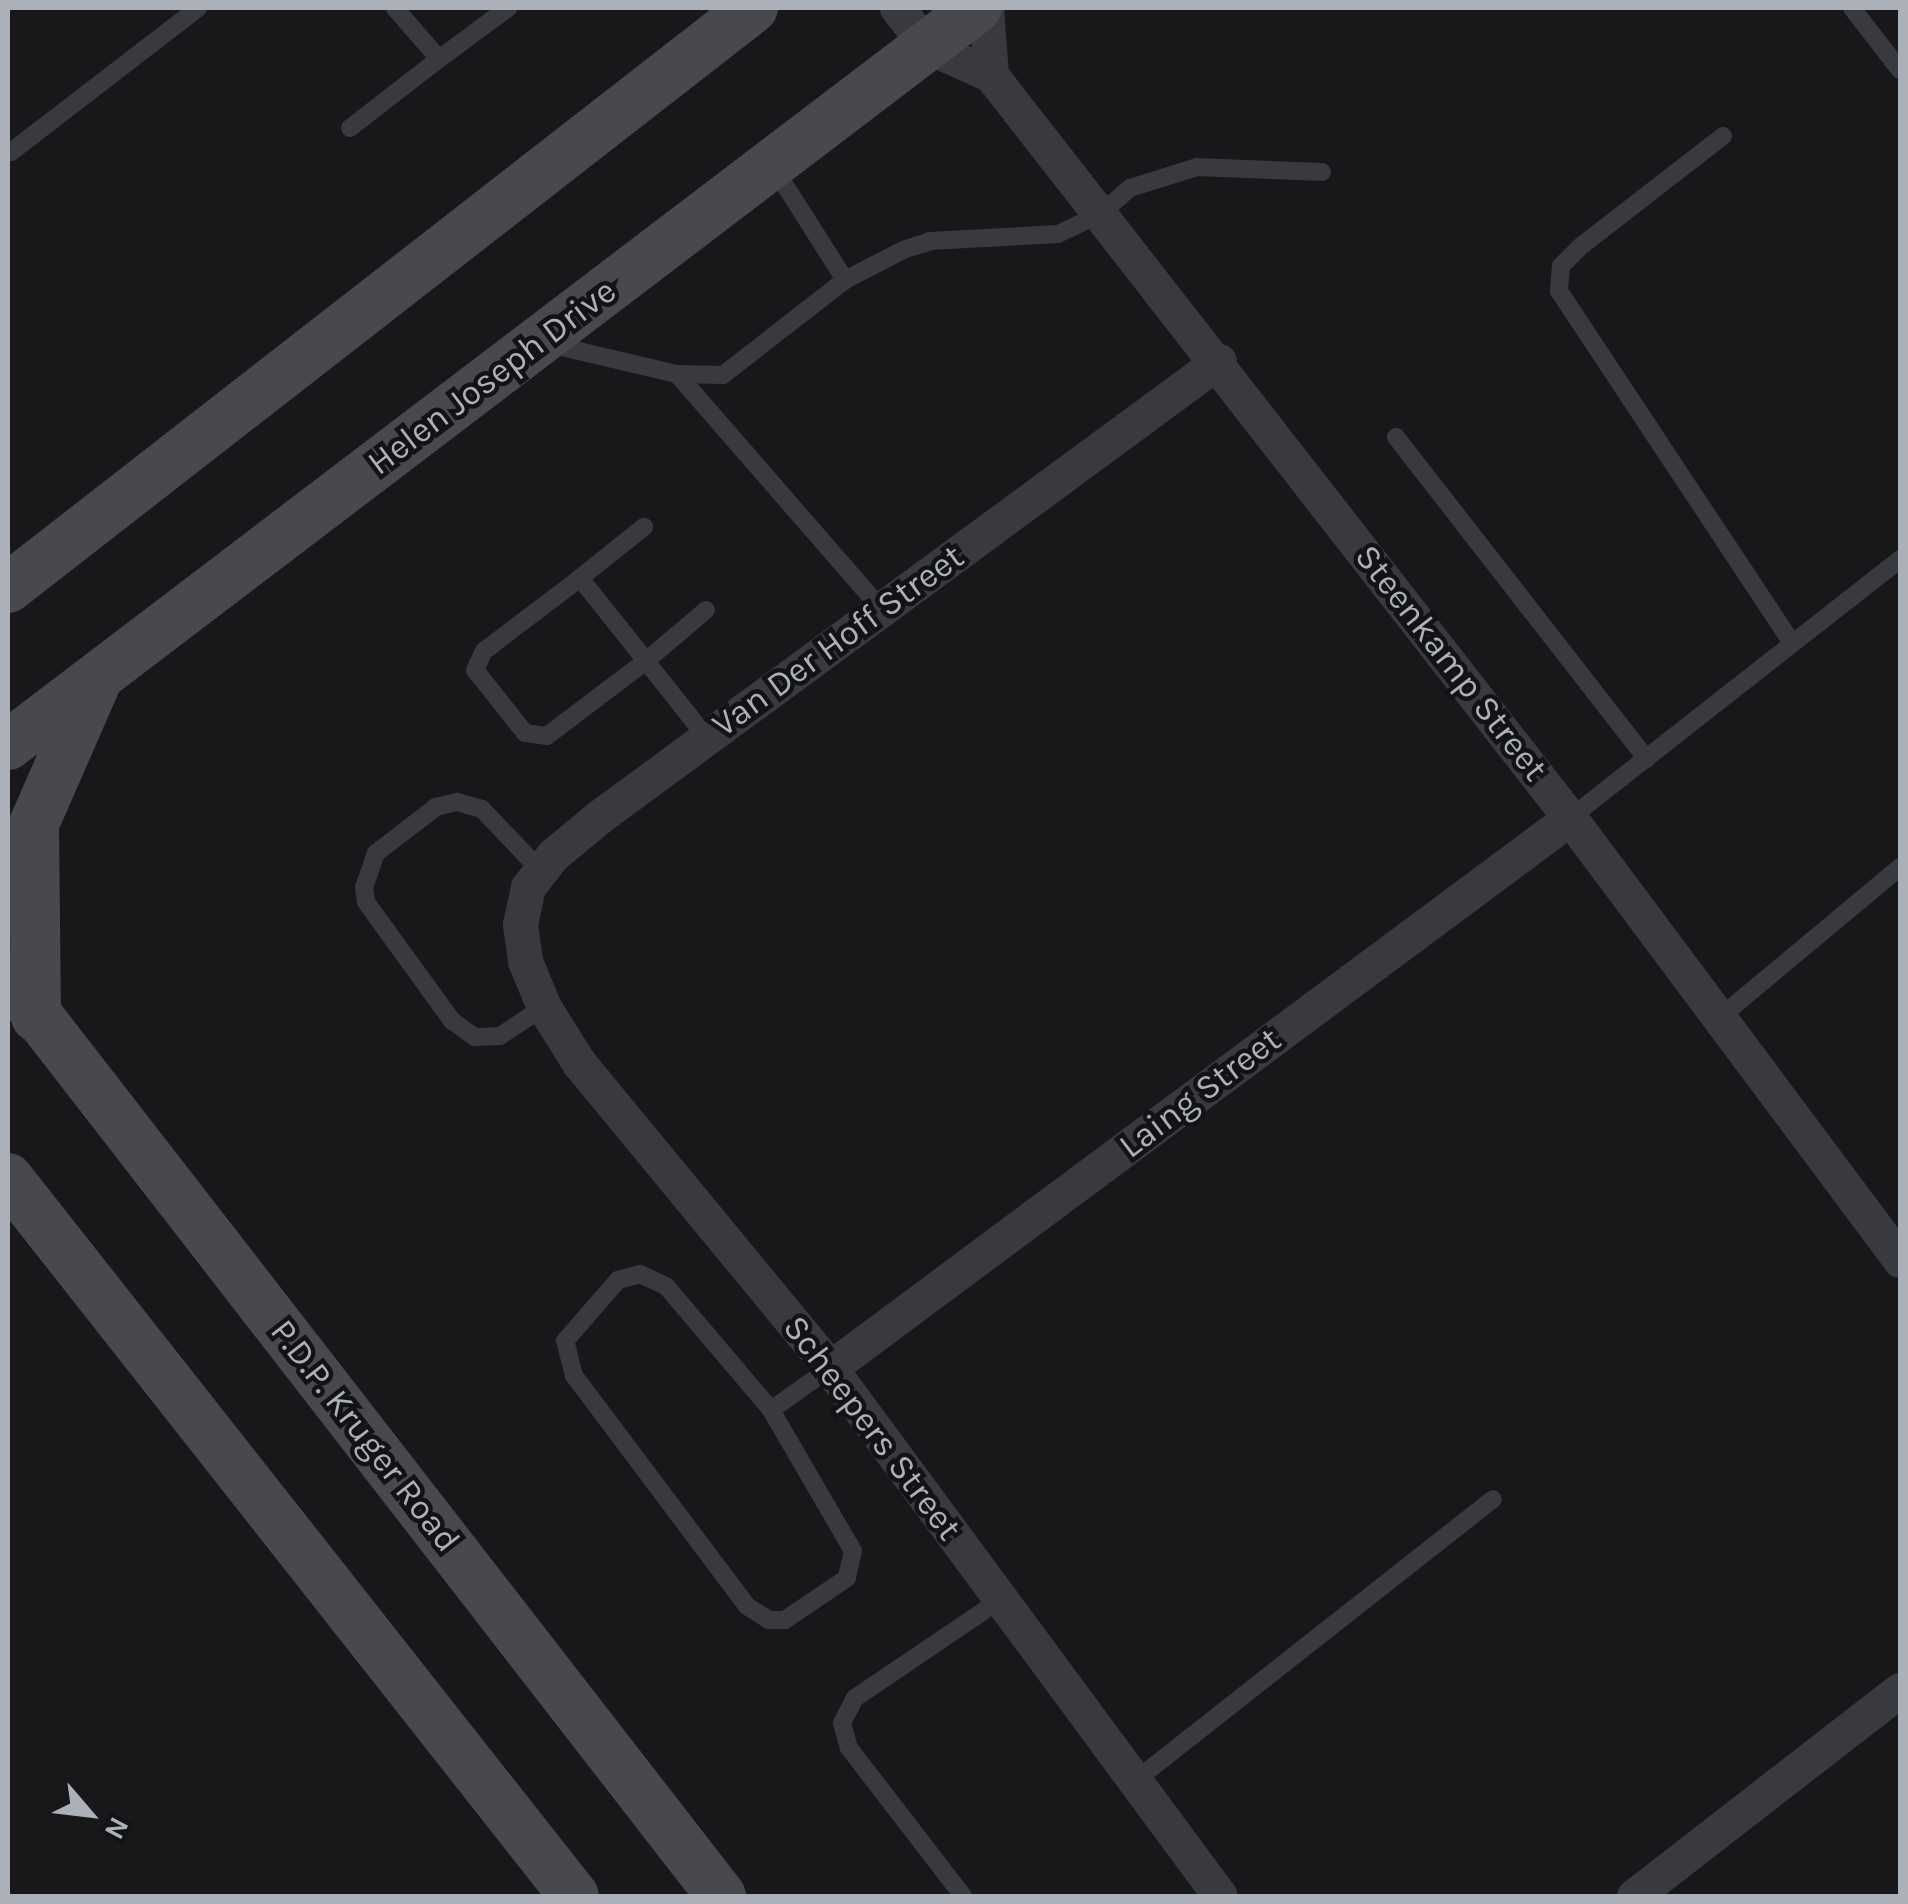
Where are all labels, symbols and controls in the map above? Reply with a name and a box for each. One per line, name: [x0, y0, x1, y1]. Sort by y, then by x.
street label: Helen Joseph Drive: [360, 270, 624, 484]
street label: Van Der Hoff Street: [704, 536, 972, 746]
street label: Steenkamp Street: [1346, 537, 1556, 789]
street label: Laing Street: [1111, 1019, 1289, 1167]
street label: Scheepers Street: [774, 1307, 970, 1549]
street label: P.D.P. Kruger Road: [261, 1311, 469, 1561]
north arrow: [40, 1764, 140, 1864]
text: N: [98, 1812, 136, 1845]

